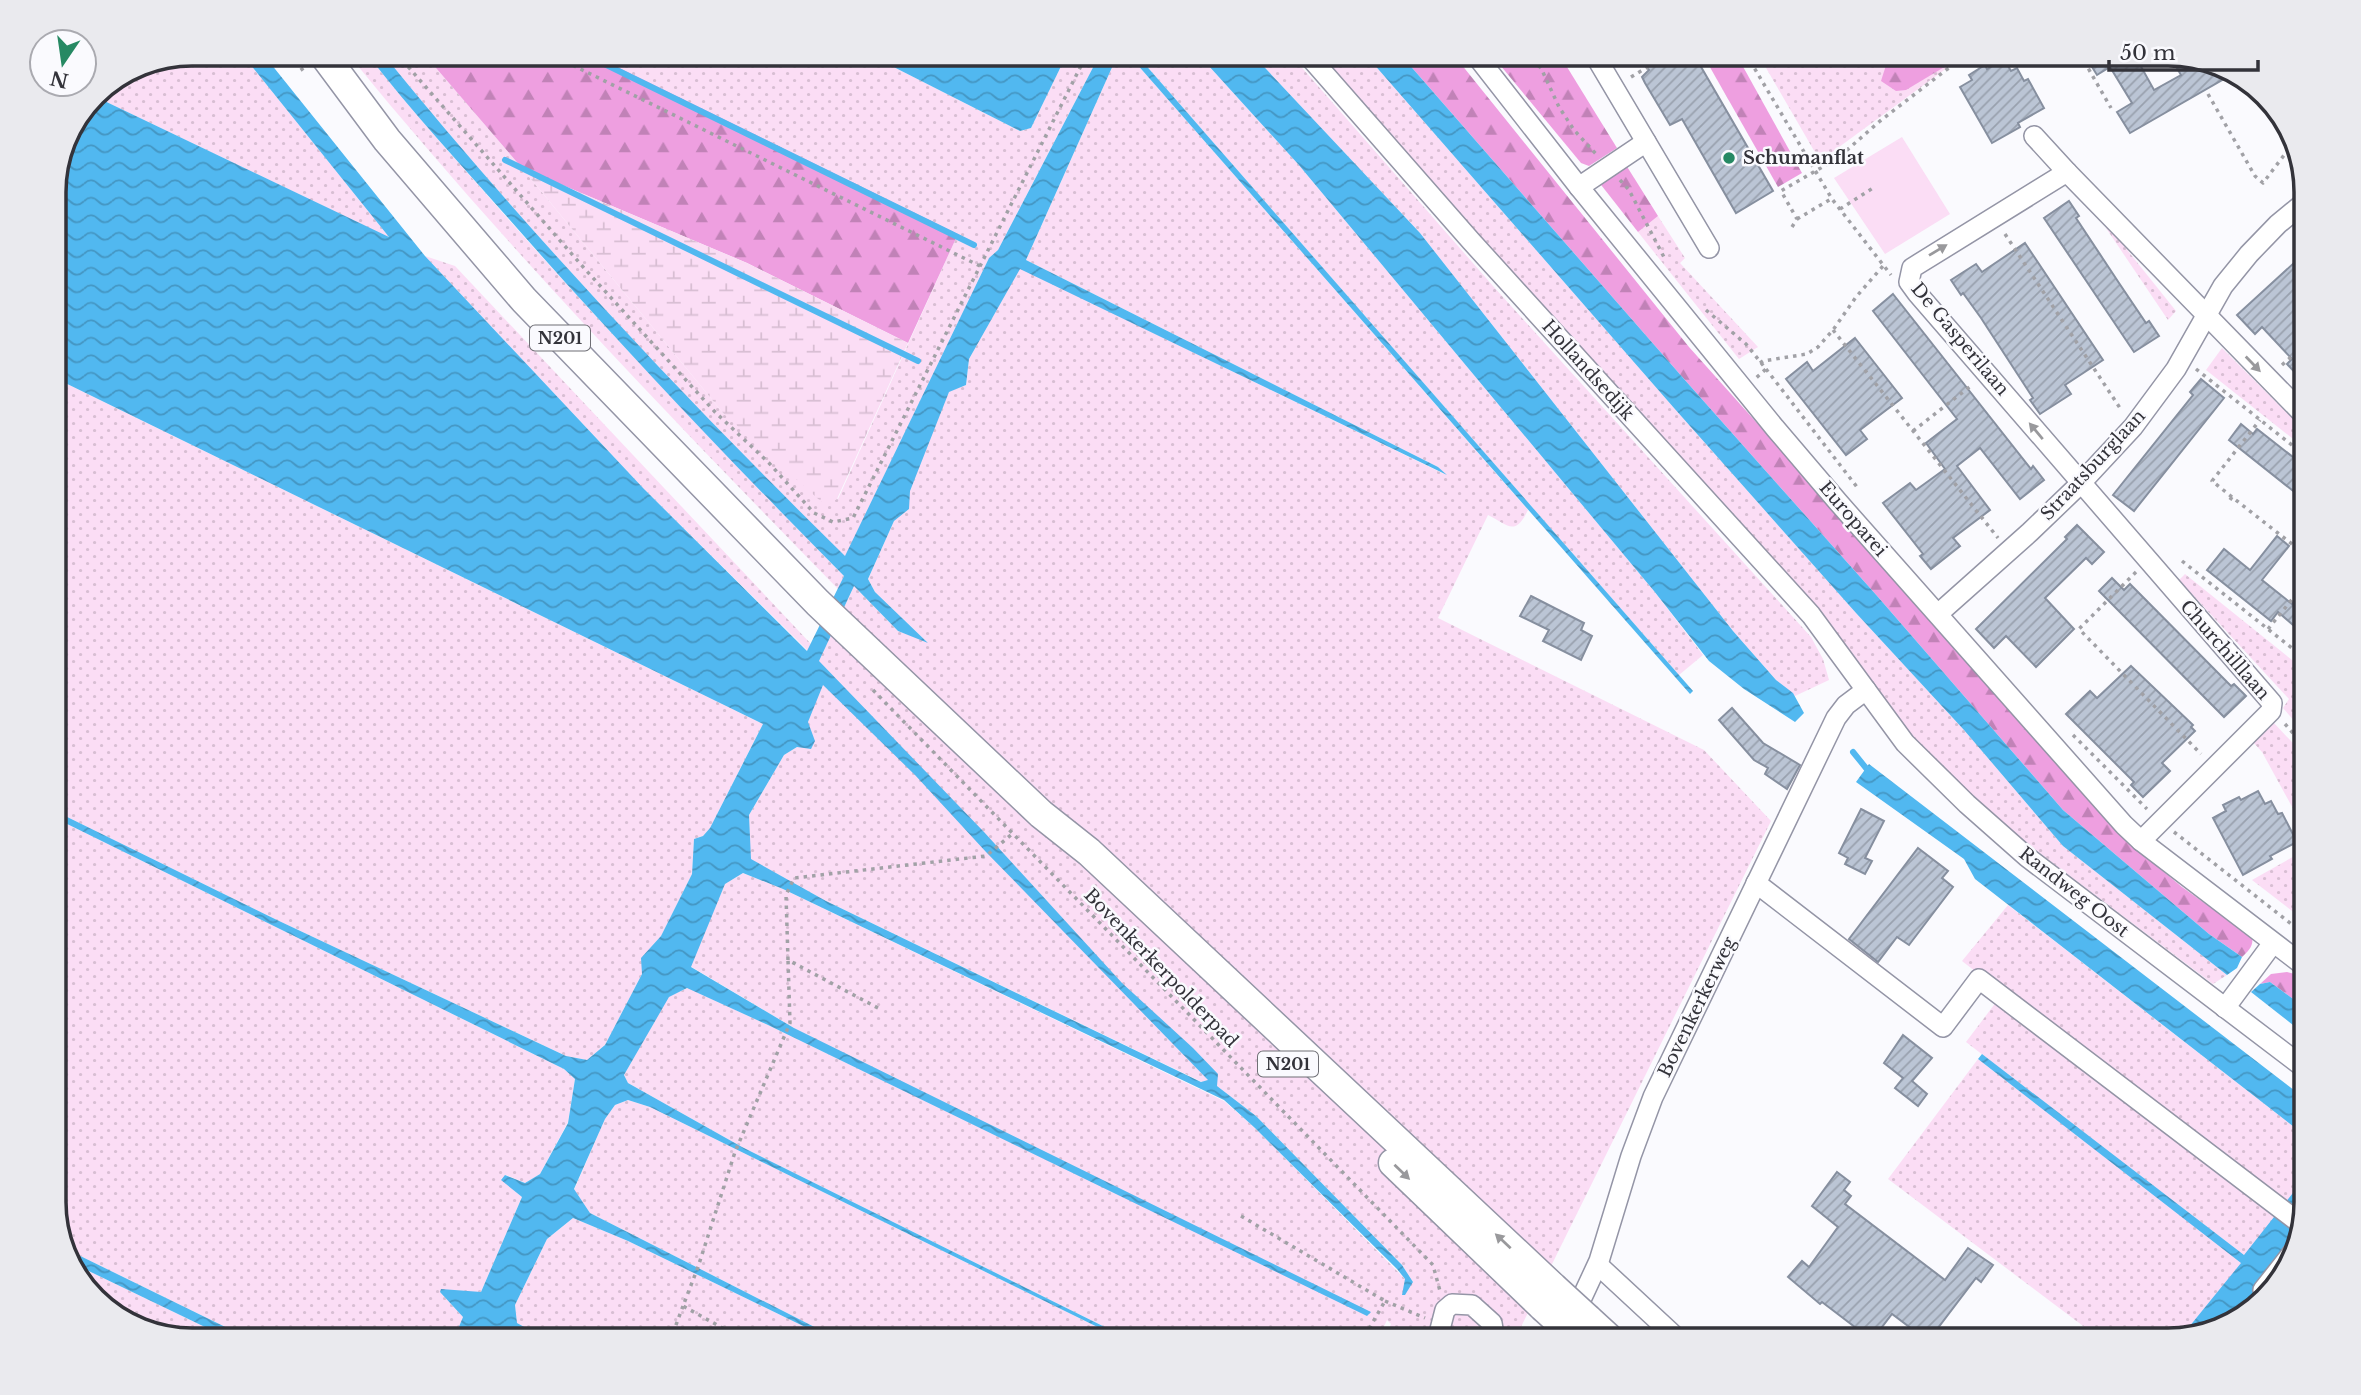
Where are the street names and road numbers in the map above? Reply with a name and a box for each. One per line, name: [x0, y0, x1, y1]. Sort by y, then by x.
street label: De Gasperilaan: [1906, 278, 2014, 400]
street label: Hollandsedijk: [1537, 315, 1639, 425]
road number: N201: [530, 326, 590, 350]
street label: Straatsburglaan: [2036, 405, 2150, 525]
street label: Europarei: [1814, 477, 1892, 561]
street label: Churchilllaan: [2176, 595, 2274, 705]
street label: Randweg Oost: [2015, 842, 2134, 942]
street label: Bovenkerkerpolderpad: [1079, 884, 1243, 1052]
street label: Bovenkerkerweg: [1654, 933, 1741, 1081]
road number: N201: [1258, 1052, 1318, 1076]

